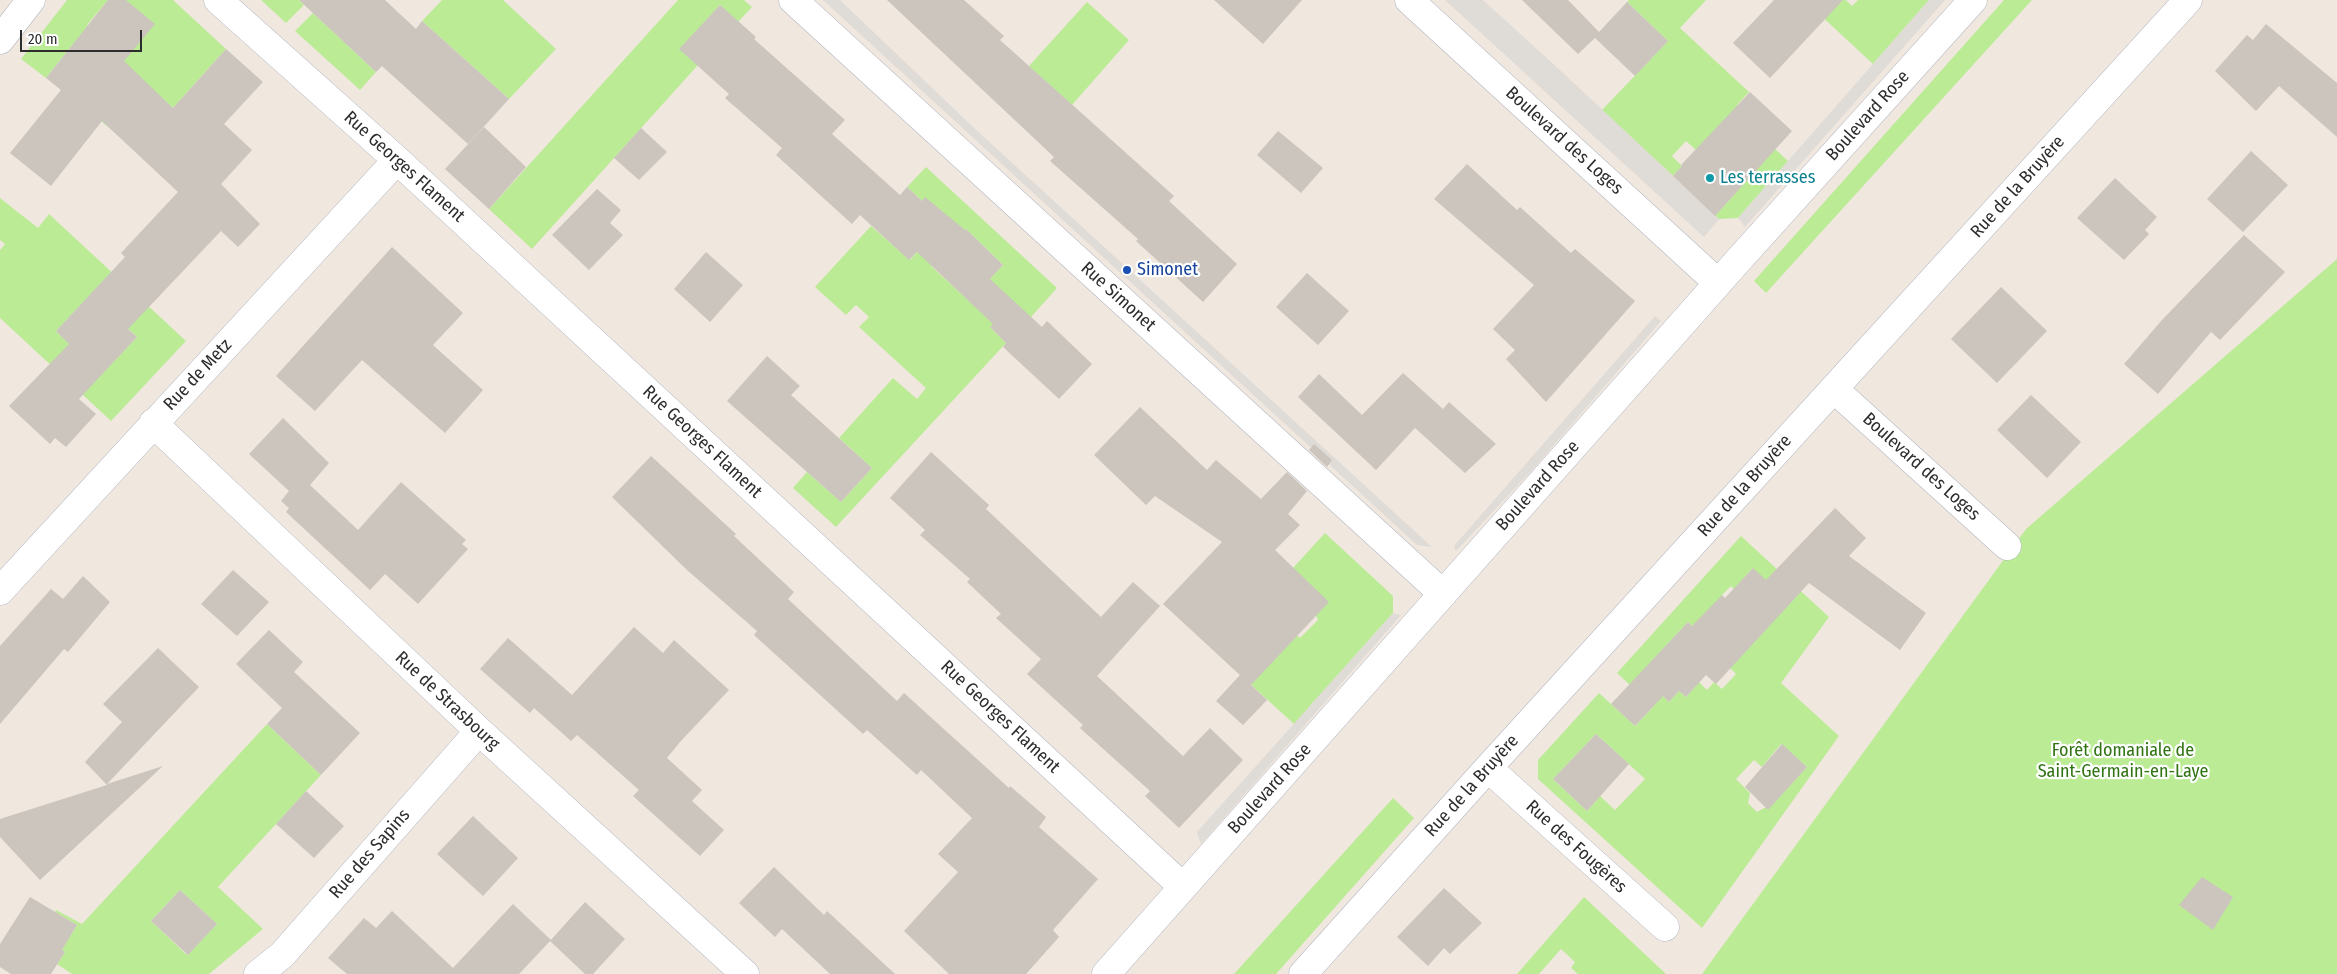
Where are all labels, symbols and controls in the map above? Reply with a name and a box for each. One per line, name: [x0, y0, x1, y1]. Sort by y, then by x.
scale bar: [22, 20, 145, 52]
text: 20 m: [28, 30, 58, 48]
street label: Boulevard Rose: [1822, 66, 1914, 166]
street label: Boulevard des Loges: [1501, 83, 1627, 199]
street label: Rue Georges Flament: [339, 107, 469, 227]
street label: Rue de la Bruyère: [1967, 132, 2069, 242]
place label: Les terrasses: [1720, 167, 1815, 189]
marker: Les terrasses: [1704, 172, 1716, 184]
street label: Rue Simonet: [1076, 258, 1160, 336]
place label: Simonet: [1137, 259, 1198, 281]
marker: Simonet: [1121, 264, 1133, 276]
street label: Rue de Metz: [159, 335, 237, 415]
street label: Rue Georges Flament: [638, 381, 766, 503]
street label: Boulevard des Loges: [1858, 409, 1984, 525]
street label: Rue de la Bruyère: [1694, 431, 1796, 541]
street label: Boulevard Rose: [1492, 436, 1584, 536]
street label: Rue de Strasbourg: [390, 647, 504, 755]
street label: Rue Georges Flament: [936, 656, 1064, 778]
street label: Rue de la Bruyère: [1421, 731, 1523, 841]
street label: Boulevard Rose: [1224, 739, 1316, 839]
park label: Forêt domaniale de Saint-Germain-en-Laye: [2038, 740, 2208, 782]
street label: Rue des Fougères: [1521, 796, 1631, 898]
street label: Rue des Sapins: [325, 805, 415, 903]

